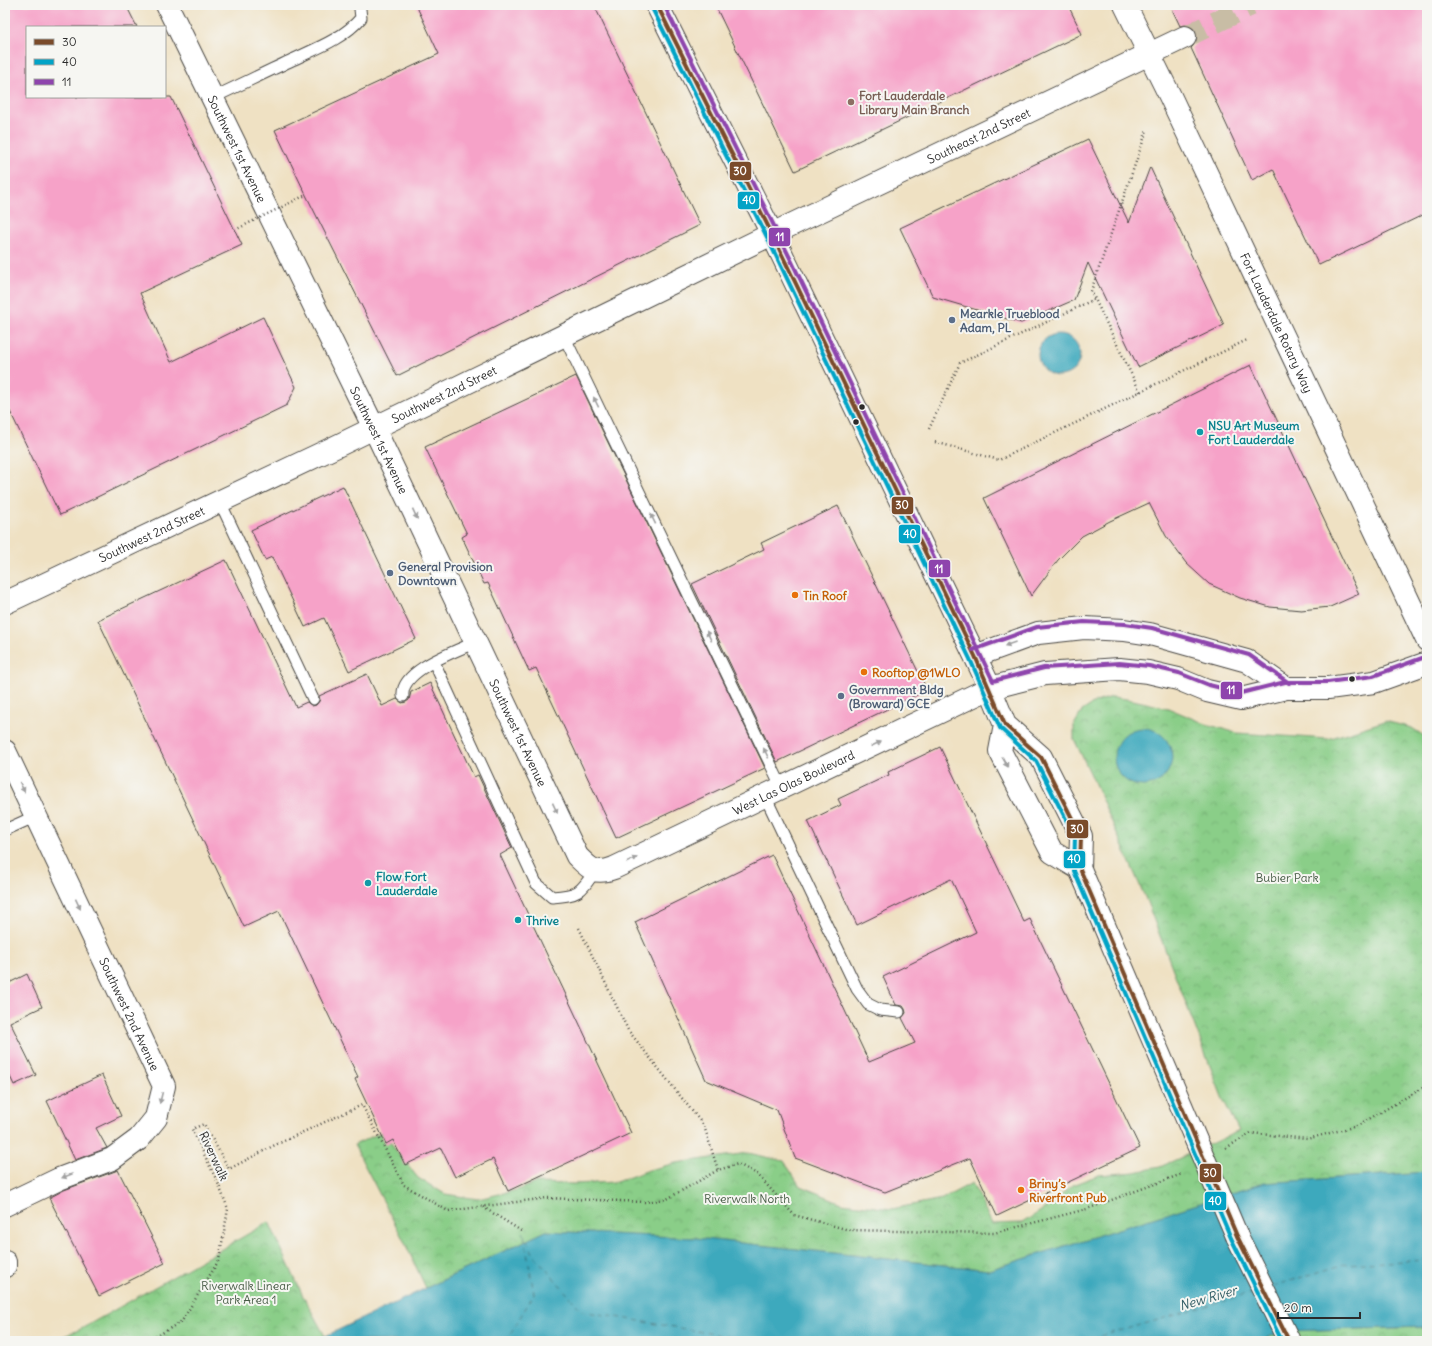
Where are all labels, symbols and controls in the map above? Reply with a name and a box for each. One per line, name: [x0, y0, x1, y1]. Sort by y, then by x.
legend: [26, 26, 166, 98]
text: 30: [62, 34, 77, 49]
text: 40: [62, 54, 77, 69]
text: 11: [62, 74, 72, 89]
place label: Fort Lauderdale Library Main Branch: [859, 88, 970, 118]
street label: Southwest 1st Avenue: [205, 93, 270, 205]
marker: Fort Lauderdale Library Main Branch: [846, 97, 856, 107]
street label: Southeast 2nd Street: [924, 104, 1033, 166]
line badge: 30: [729, 161, 752, 181]
text: 30: [733, 164, 747, 178]
line badge: 40: [737, 191, 760, 210]
text: 40: [742, 193, 756, 207]
line badge: 11: [768, 227, 791, 247]
text: 11: [776, 230, 784, 244]
street label: Fort Lauderdale Rotary Way: [1238, 250, 1316, 395]
place label: Mearkle Trueblood Adam, PL: [960, 306, 1060, 335]
marker: Mearkle Trueblood Adam, PL: [947, 315, 957, 325]
street label: Southwest 2nd Street: [389, 362, 499, 426]
street label: Southwest 1st Avenue: [347, 384, 411, 496]
one-way arrow: [593, 396, 599, 407]
unlabelled marker: [857, 402, 867, 412]
unlabelled marker: [851, 417, 861, 427]
place label: NSU Art Museum Fort Lauderdale: [1208, 418, 1300, 447]
marker: NSU Art Museum Fort Lauderdale: [1195, 427, 1205, 437]
line badge: 30: [891, 496, 914, 515]
text: 30: [895, 498, 909, 512]
street label: Southwest 2nd Street: [96, 502, 207, 565]
one-way arrow: [412, 508, 418, 519]
one-way arrow: [649, 513, 656, 524]
line badge: 40: [898, 524, 921, 544]
text: 40: [903, 527, 917, 541]
place label: General Provision Downtown: [398, 559, 493, 588]
line badge: 11: [928, 559, 951, 578]
text: 11: [935, 562, 943, 576]
marker: General Provision Downtown: [385, 568, 395, 578]
place label: Tin Roof: [803, 588, 848, 603]
marker: Tin Roof: [790, 590, 800, 600]
one-way arrow: [706, 630, 712, 641]
one-way arrow: [1004, 641, 1016, 647]
place label: Rooftop @1WLO: [872, 665, 960, 681]
marker: Rooftop @1WLO: [859, 667, 869, 677]
unlabelled marker: [1347, 674, 1357, 684]
street label: Southwest 1st Avenue: [487, 676, 550, 789]
line badge: 11: [1220, 681, 1243, 700]
place label: Government Bldg (Broward) GCE: [849, 682, 944, 712]
text: 11: [1227, 683, 1235, 697]
marker: Government Bldg (Broward) GCE: [836, 691, 846, 701]
one-way arrow: [870, 741, 881, 747]
street label: West Las Olas Boulevard: [730, 747, 857, 818]
one-way arrow: [763, 747, 769, 758]
one-way arrow: [1002, 756, 1009, 768]
one-way arrow: [19, 781, 25, 792]
one-way arrow: [552, 803, 558, 814]
line badge: 30: [1066, 819, 1089, 839]
text: 30: [1070, 822, 1084, 836]
line badge: 40: [1063, 850, 1086, 869]
text: 40: [1067, 852, 1081, 866]
one-way arrow: [626, 857, 637, 863]
place label: Flow Fort Lauderdale: [376, 869, 438, 898]
park label: Bubier Park: [1255, 870, 1319, 885]
marker: Flow Fort Lauderdale: [363, 878, 373, 888]
one-way arrow: [75, 898, 81, 910]
place label: Thrive: [526, 913, 560, 928]
marker: Thrive: [513, 915, 523, 925]
street label: Southwest 2nd Avenue: [97, 955, 163, 1073]
one-way arrow: [158, 1092, 164, 1104]
street label: Riverwalk: [196, 1129, 232, 1183]
line badge: 30: [1199, 1163, 1222, 1183]
text: 30: [1203, 1166, 1217, 1180]
one-way arrow: [60, 1174, 72, 1180]
place label: Briny’s Riverfront Pub: [1029, 1176, 1107, 1205]
marker: Briny’s Riverfront Pub: [1016, 1185, 1026, 1195]
park label: Riverwalk North: [704, 1191, 790, 1206]
line badge: 40: [1204, 1191, 1227, 1211]
text: 40: [1208, 1194, 1222, 1208]
park label: Riverwalk Linear Park Area 1: [201, 1278, 291, 1307]
water label: New River: [1177, 1281, 1240, 1314]
scale bar: [1278, 1294, 1360, 1320]
text: 20 m: [1284, 1300, 1312, 1315]

